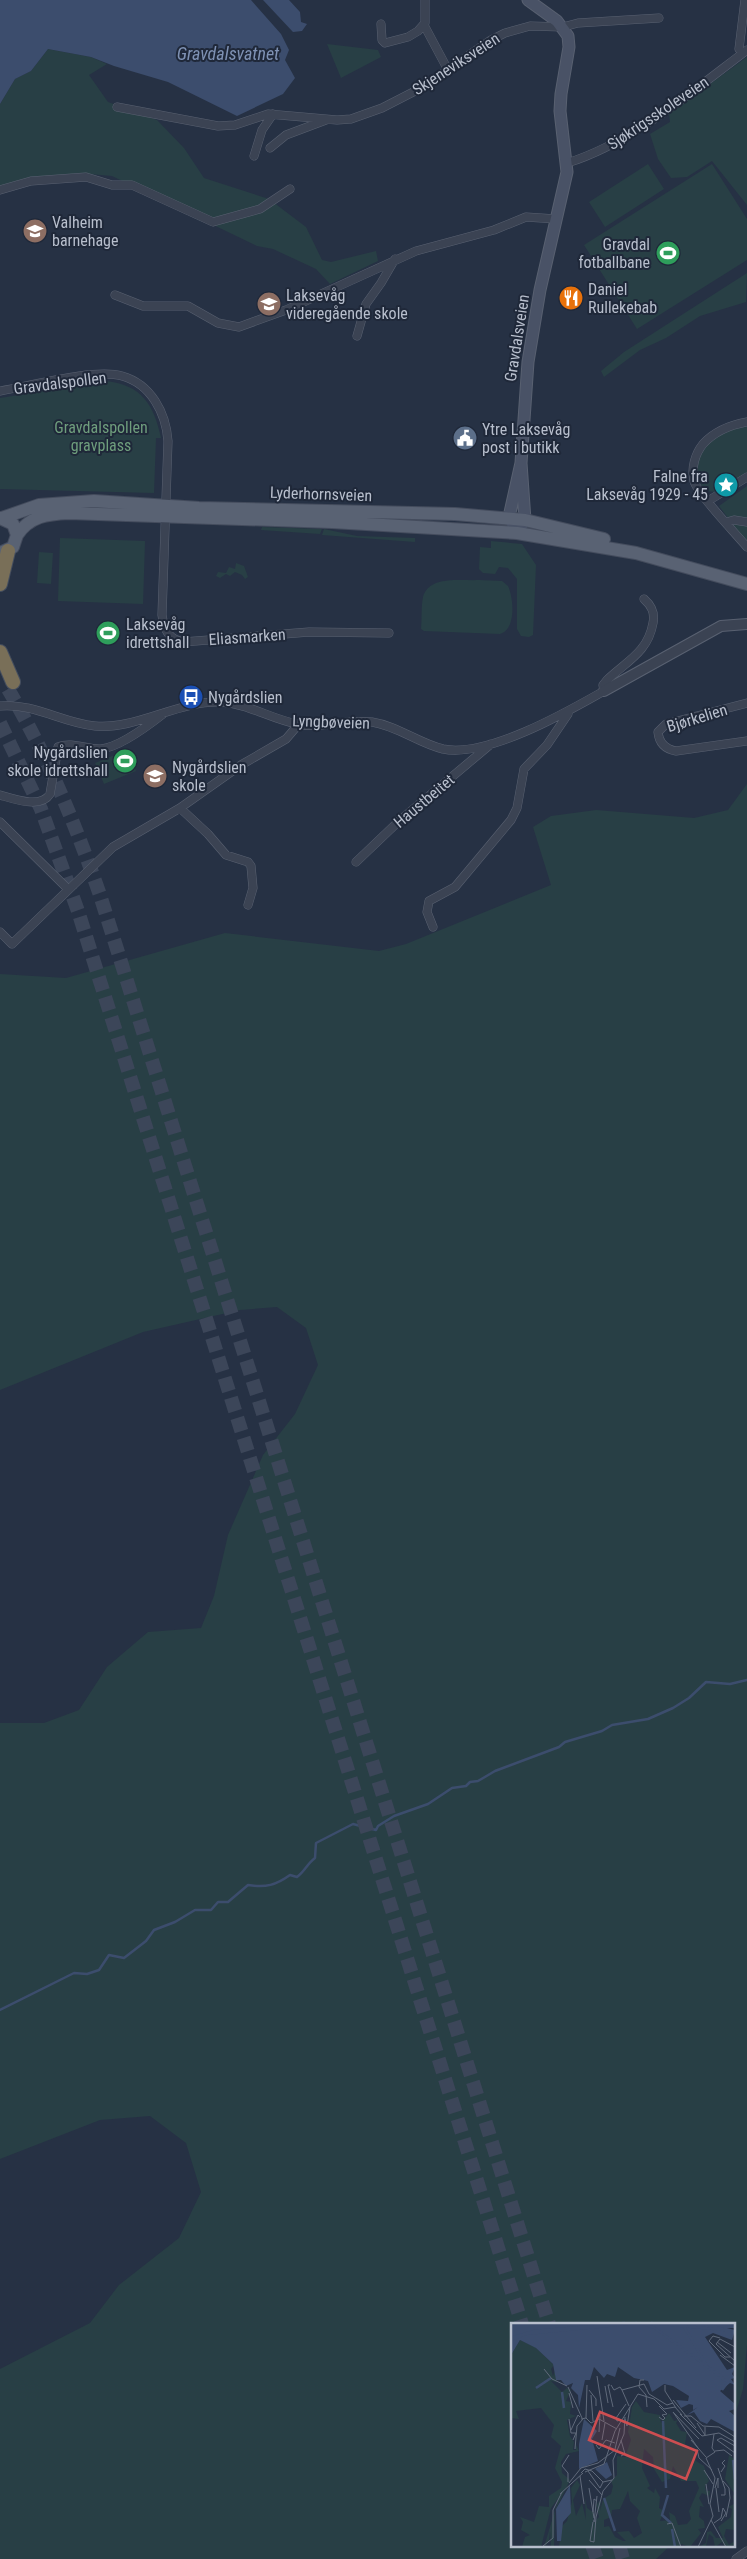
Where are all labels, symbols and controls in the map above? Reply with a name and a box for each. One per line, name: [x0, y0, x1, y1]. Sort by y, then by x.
street label: Skjeneviksveien: [409, 29, 503, 99]
water label: Gravdalsvatnet: [177, 43, 280, 64]
street label: Sjøkrigsskoleveien: [604, 72, 712, 154]
place label: Valheim barnehage: [52, 213, 118, 250]
school or university icon: Valheim barnehage: [22, 218, 48, 244]
place label: Gravdal fotballbane: [578, 235, 650, 272]
sports icon: Gravdal fotballbane: [655, 240, 681, 266]
place label: Daniel Rullekebab: [588, 280, 657, 317]
restaurant icon: Daniel Rullekebab: [558, 285, 584, 311]
place label: Laksevåg videregående skole: [286, 286, 408, 323]
school or university icon: Laksevåg videregående skole: [256, 291, 282, 317]
street label: Gravdalsveien: [501, 293, 533, 383]
street label: Gravdalspollen: [12, 368, 108, 398]
park label: Gravdalspollen gravplass: [54, 418, 148, 455]
place label: Ytre Laksevåg post i butikk: [482, 420, 570, 457]
public building icon: Ytre Laksevåg post i butikk: [452, 425, 478, 451]
place label: Falne fra Laksevåg 1929 - 45: [586, 467, 708, 504]
place icon: Falne fra Laksevåg 1929 - 45: [713, 472, 739, 498]
street label: Lyderhornsveien: [270, 483, 372, 505]
place label: Laksevåg idrettshall: [126, 615, 189, 652]
sports icon: Laksevåg idrettshall: [95, 620, 121, 646]
street label: Eliasmarken: [208, 625, 286, 649]
bus stop icon: Nygårdslien: [178, 684, 204, 710]
place label: Nygårdslien: [208, 688, 283, 707]
street label: Bjørkelien: [664, 700, 730, 736]
street label: Lyngbøveien: [292, 711, 370, 733]
place label: Nygårdslien skole idrettshall: [7, 743, 108, 780]
sports icon: Nygårdslien skole idrettshall: [112, 748, 138, 774]
place label: Nygårdslien skole: [172, 758, 247, 795]
school or university icon: Nygårdslien skole: [142, 763, 168, 789]
street label: Haustbeitet: [390, 770, 458, 832]
inset map: [511, 2323, 734, 2546]

